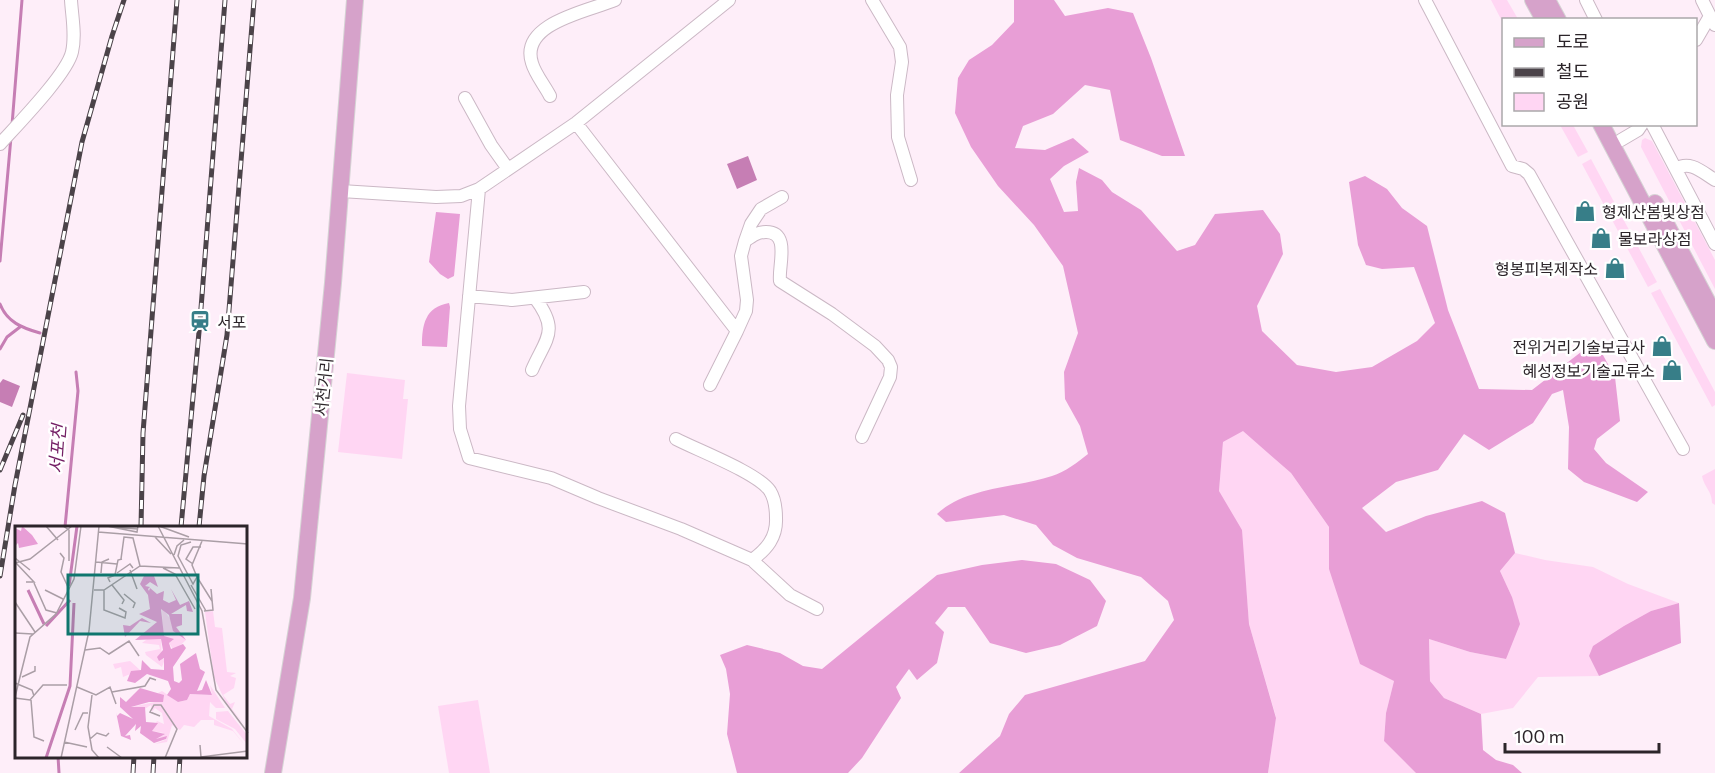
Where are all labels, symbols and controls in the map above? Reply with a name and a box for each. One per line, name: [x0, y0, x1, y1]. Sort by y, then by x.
legend: [1502, 18, 1697, 126]
text: 도로: [1556, 30, 1589, 52]
text: 철도: [1556, 60, 1589, 82]
text: 공원: [1556, 90, 1589, 112]
shop icon: 형제산봄빛상점: [1573, 199, 1597, 223]
place label: 형제산봄빛상점: [1602, 202, 1705, 221]
shop icon: 물보라상점: [1589, 226, 1613, 250]
place label: 물보라상점: [1618, 229, 1692, 248]
shop icon: 형봉피복제작소: [1603, 256, 1627, 280]
place label: 형봉피복제작소: [1495, 259, 1598, 278]
station icon: 서포: [188, 309, 212, 333]
place label: 서포: [217, 312, 246, 331]
shop icon: 전위거리기술보급사: [1650, 334, 1674, 358]
place label: 전위거리기술보급사: [1513, 337, 1645, 356]
street label: 서천거리: [310, 357, 336, 417]
shop icon: 혜성정보기술교류소: [1660, 358, 1684, 382]
place label: 혜성정보기술교류소: [1523, 361, 1655, 380]
water label: 서포천: [44, 421, 70, 475]
inset map: [15, 526, 248, 758]
scale bar: [1505, 716, 1660, 754]
text: 100 m: [1514, 725, 1564, 747]

